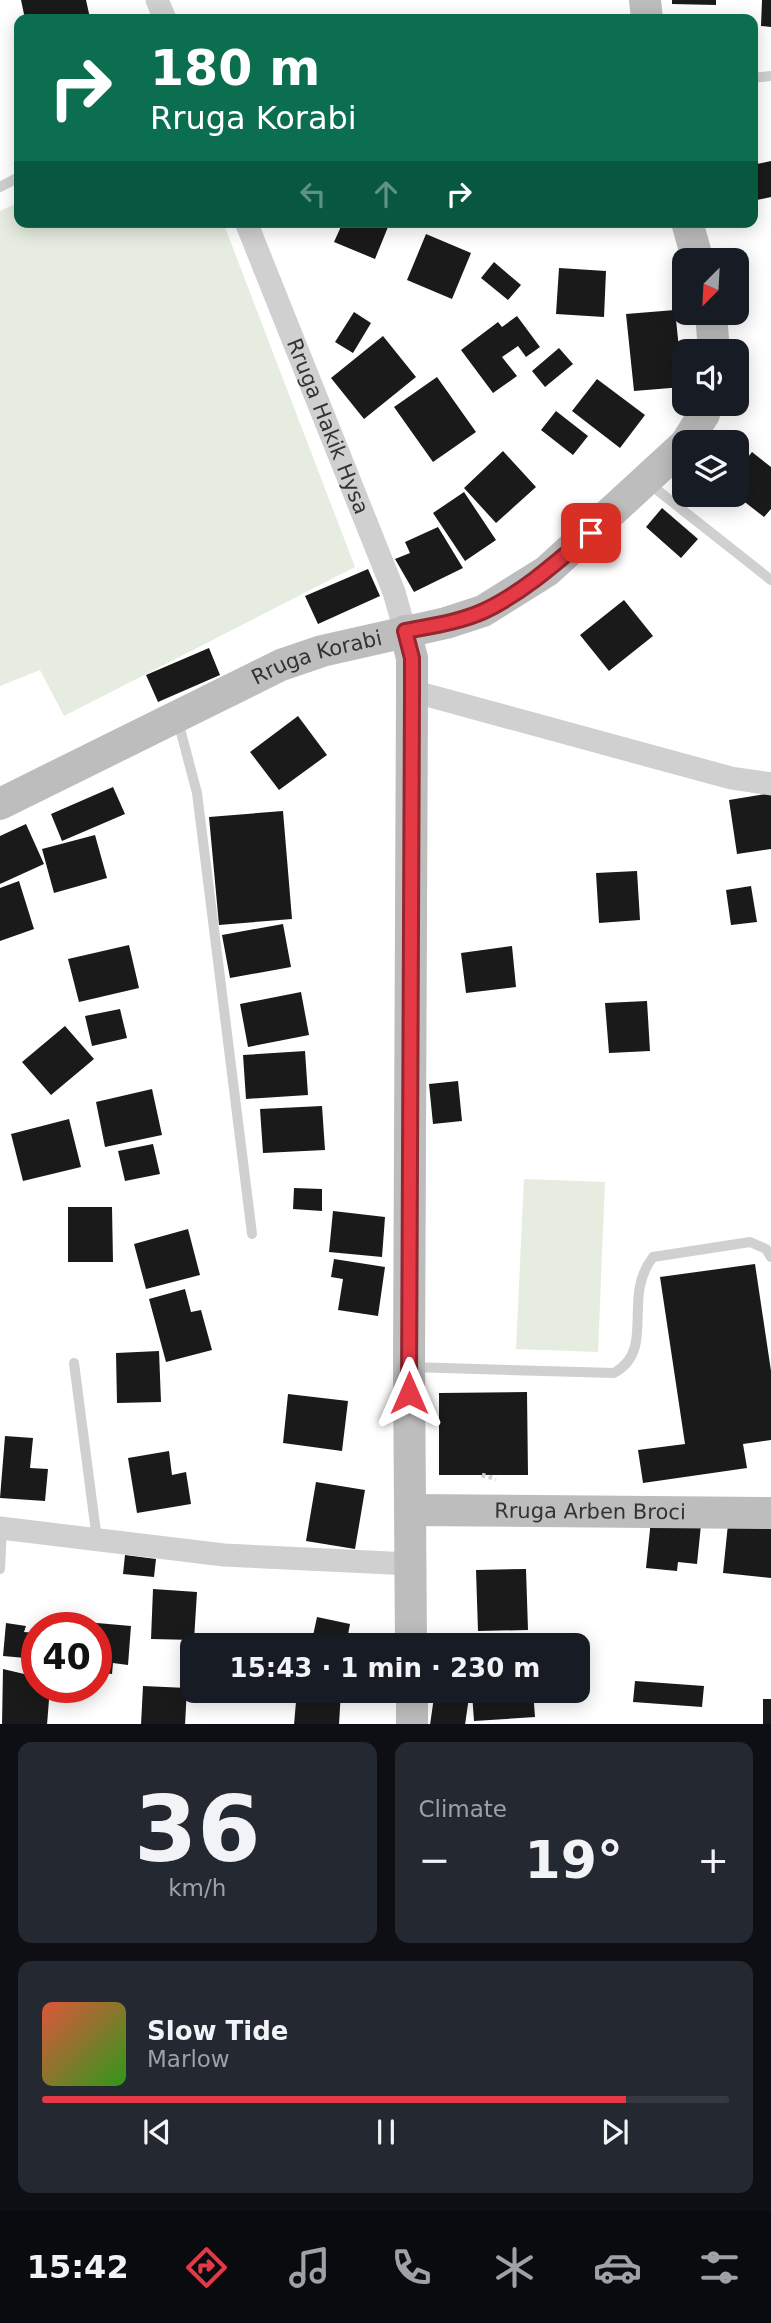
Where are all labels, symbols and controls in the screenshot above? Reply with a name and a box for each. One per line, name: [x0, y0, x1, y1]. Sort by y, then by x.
text: 180 m: [150, 40, 320, 97]
icon: right: [35, 42, 126, 133]
text: Rruga Korabi: [150, 99, 357, 137]
icon: left: [294, 175, 332, 213]
icon: ahead: [367, 175, 405, 213]
icon: right: [440, 175, 478, 213]
north arrow: [672, 248, 749, 326]
map controls: [672, 248, 749, 507]
street label: Rruga Hakik Hysa: [282, 335, 374, 518]
button: sound: [672, 339, 749, 416]
button: layers: [672, 430, 749, 507]
pin: [561, 503, 621, 563]
icon: arrive: [572, 514, 610, 552]
street label: Rruga Korabi: [248, 626, 384, 690]
position arrow: [372, 1356, 446, 1430]
street label: Rruga Arben Broci: [494, 1499, 686, 1524]
speed limit sign: 40: [21, 1612, 112, 1703]
text: 15:43 · 1 min · 230 m: [230, 1653, 540, 1683]
text: 36: [134, 1777, 261, 1882]
text: Climate: [419, 1796, 507, 1822]
text: 19°: [525, 1830, 623, 1890]
text: −: [419, 1838, 450, 1882]
text: +: [697, 1838, 729, 1882]
text: km/h: [168, 1875, 226, 1901]
text: Slow Tide: [147, 2016, 288, 2046]
text: Marlow: [147, 2046, 230, 2072]
icon: previous: [138, 2113, 176, 2151]
icon: pause: [367, 2113, 405, 2151]
icon: next: [596, 2113, 634, 2151]
icon: directions: [182, 2243, 231, 2292]
icon: music: [285, 2243, 334, 2292]
icon: phone: [387, 2243, 436, 2292]
icon: climate: [490, 2243, 539, 2292]
icon: car: [593, 2243, 642, 2292]
icon: filters: [695, 2243, 744, 2292]
text: 15:42: [27, 2248, 129, 2286]

